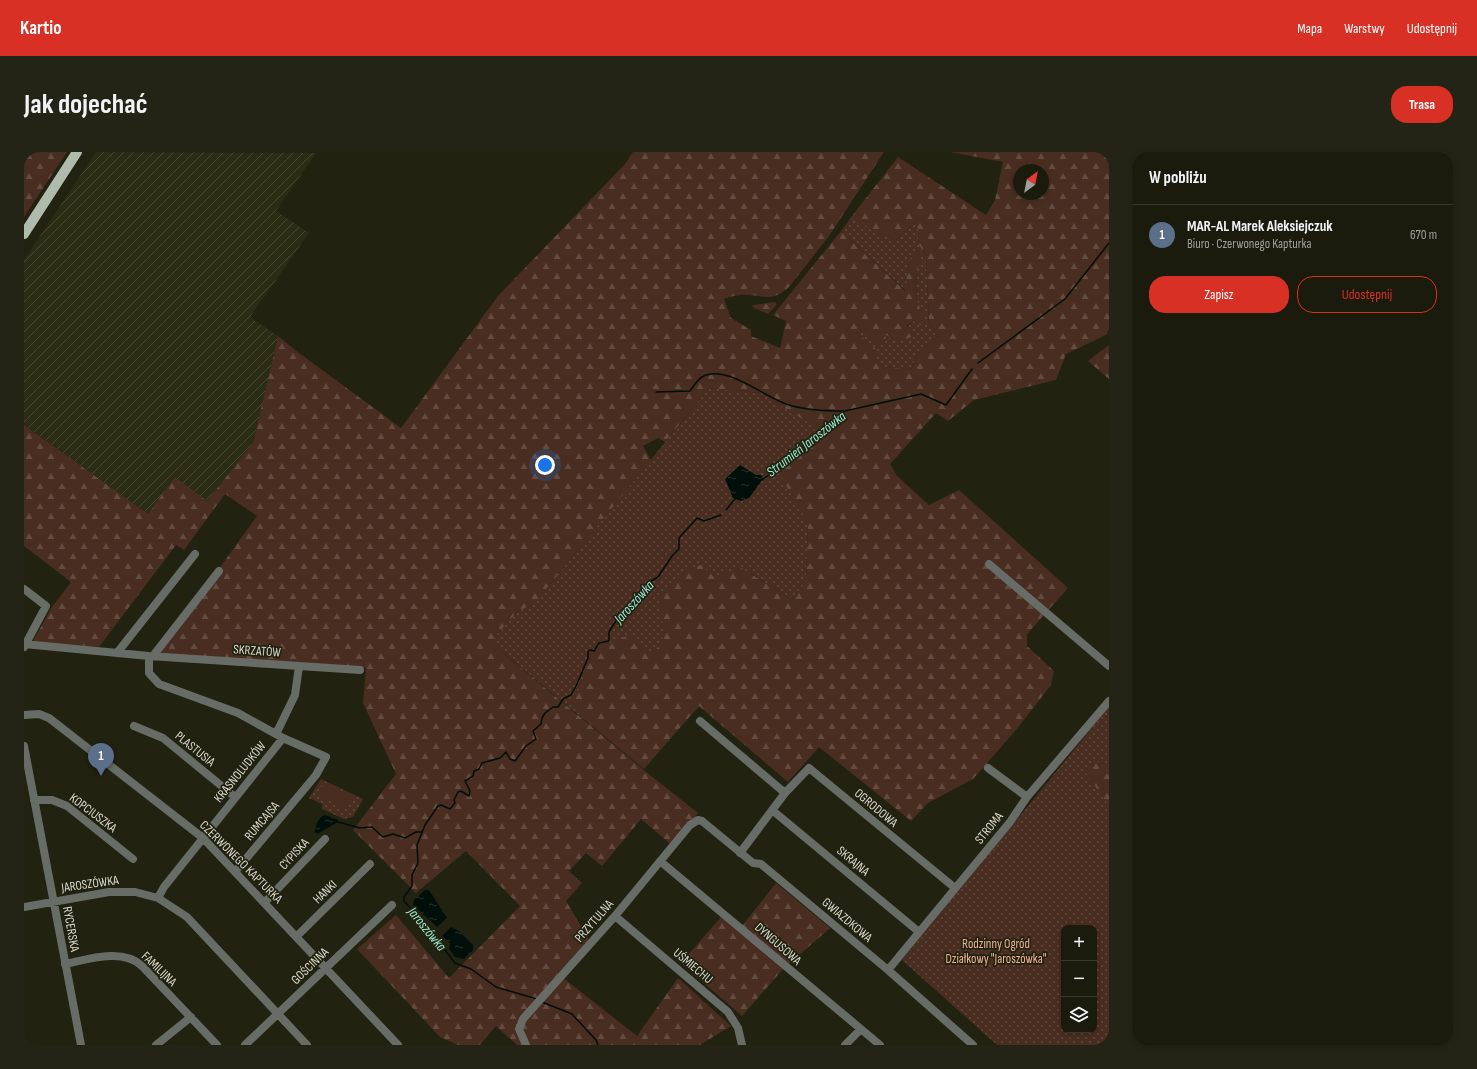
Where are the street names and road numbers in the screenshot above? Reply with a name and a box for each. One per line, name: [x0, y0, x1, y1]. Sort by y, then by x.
street label: SKRZATÓW: [233, 641, 282, 661]
street label: PLASTUSIA: [172, 728, 219, 770]
street label: KRASNOLUDKÓW: [211, 738, 270, 806]
street label: OGRODOWA: [851, 785, 901, 831]
street label: KOPCIUSZKA: [66, 790, 120, 836]
street label: RUMCAJSA: [241, 798, 283, 844]
street label: STROMA: [971, 809, 1007, 847]
street label: CZERWONEGO KAPTURKA: [196, 817, 286, 907]
street label: CYPISKA: [276, 835, 313, 873]
street label: SKRAJNA: [833, 843, 873, 880]
street label: JAROSZÓWKA: [59, 872, 120, 896]
street label: HANKI: [310, 877, 340, 907]
street label: GWIAZDKOWA: [819, 894, 876, 946]
street label: PRZYTULNA: [571, 896, 617, 946]
street label: RYCERSKA: [59, 905, 83, 953]
street label: DYNGUSOWA: [751, 919, 805, 969]
street label: GOŚCINNA: [288, 944, 332, 988]
street label: UŚMIECHU: [670, 945, 716, 987]
street label: FAMILIJNA: [138, 948, 180, 990]

